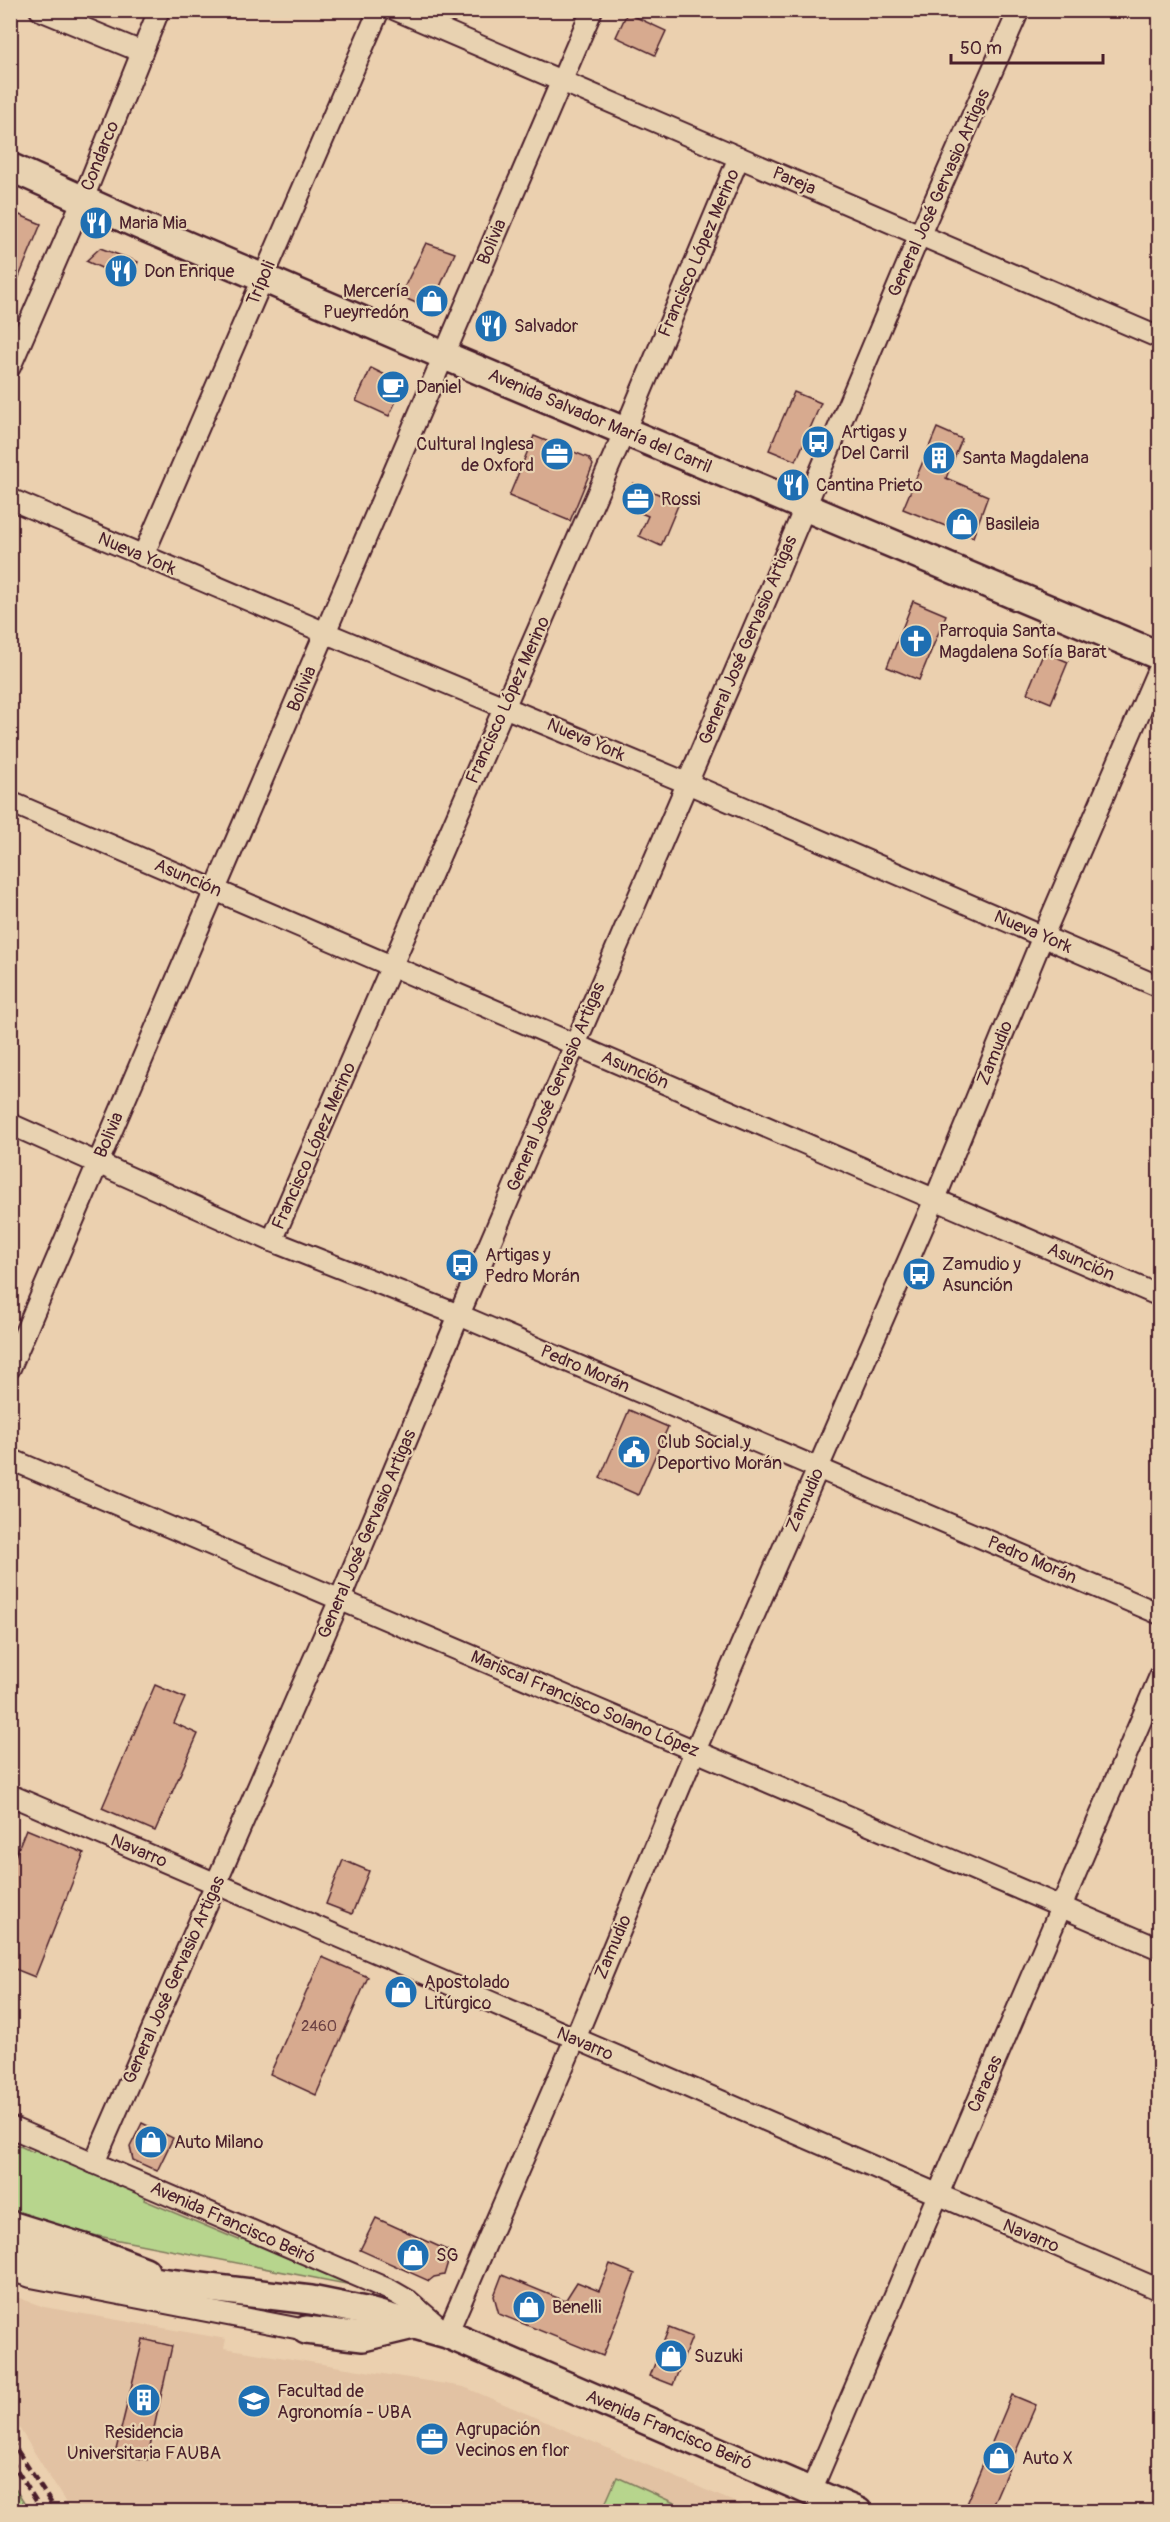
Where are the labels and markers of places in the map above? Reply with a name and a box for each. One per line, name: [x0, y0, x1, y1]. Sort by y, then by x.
restaurant icon: Maria Mia: [78, 205, 114, 241]
place label: Maria Mia: [119, 212, 187, 235]
restaurant icon: Don Enrique: [103, 253, 139, 289]
place label: Don Enrique: [144, 260, 235, 283]
place label: Mercería Pueyrredón: [323, 280, 409, 324]
shop icon: Mercería Pueyrredón: [414, 283, 450, 319]
restaurant icon: Salvador: [473, 308, 509, 344]
place label: Salvador: [514, 315, 579, 338]
cafe icon: Daniel: [375, 369, 411, 405]
place label: Daniel: [416, 376, 462, 399]
place label: Artigas y Del Carril: [841, 421, 909, 465]
bus stop icon: Artigas y Del Carril: [800, 424, 836, 460]
place label: Cultural Inglesa de Oxford: [416, 433, 534, 477]
office icon: Cultural Inglesa de Oxford: [539, 436, 575, 472]
building icon: Santa Magdalena: [921, 440, 957, 476]
place label: Santa Magdalena: [962, 447, 1089, 470]
restaurant icon: Cantina Prieto: [775, 467, 811, 503]
place label: Cantina Prieto: [816, 474, 923, 497]
office icon: Rossi: [620, 481, 656, 517]
place label: Rossi: [661, 488, 700, 511]
shop icon: Basileia: [944, 506, 980, 542]
place label: Basileia: [985, 513, 1040, 536]
place label: Parroquia Santa Magdalena Sofía Barat: [939, 620, 1107, 664]
church icon: Parroquia Santa Magdalena Sofía Barat: [898, 623, 934, 659]
place label: Artigas y Pedro Morán: [485, 1244, 580, 1288]
bus stop icon: Artigas y Pedro Morán: [444, 1247, 480, 1283]
place label: Zamudio y Asunción: [942, 1253, 1021, 1297]
bus stop icon: Zamudio y Asunción: [901, 1256, 937, 1292]
place label: Club Social y Deportivo Morán: [657, 1431, 782, 1475]
public building icon: Club Social y Deportivo Morán: [616, 1434, 652, 1470]
place label: Apostolado Litúrgico: [424, 1971, 510, 2015]
shop icon: Apostolado Litúrgico: [383, 1974, 419, 2010]
shop icon: Auto Milano: [133, 2124, 169, 2160]
place label: Auto Milano: [174, 2131, 264, 2154]
shop icon: SG: [395, 2237, 431, 2273]
place label: SG: [436, 2244, 458, 2267]
shop icon: Benelli: [511, 2289, 547, 2325]
place label: Benelli: [552, 2296, 602, 2319]
shop icon: Suzuki: [653, 2338, 689, 2374]
place label: Suzuki: [694, 2345, 743, 2368]
place label: Facultad de Agronomía - UBA: [277, 2380, 412, 2424]
building icon: Residencia Universitaria FAUBA: [126, 2382, 162, 2418]
school or university icon: Facultad de Agronomía - UBA: [236, 2383, 272, 2419]
place label: Agrupación Vecinos en flor: [455, 2418, 570, 2462]
place label: Residencia Universitaria FAUBA: [67, 2421, 221, 2465]
office icon: Agrupación Vecinos en flor: [414, 2421, 450, 2457]
shop icon: Auto X: [981, 2440, 1017, 2476]
place label: Auto X: [1022, 2447, 1073, 2470]

